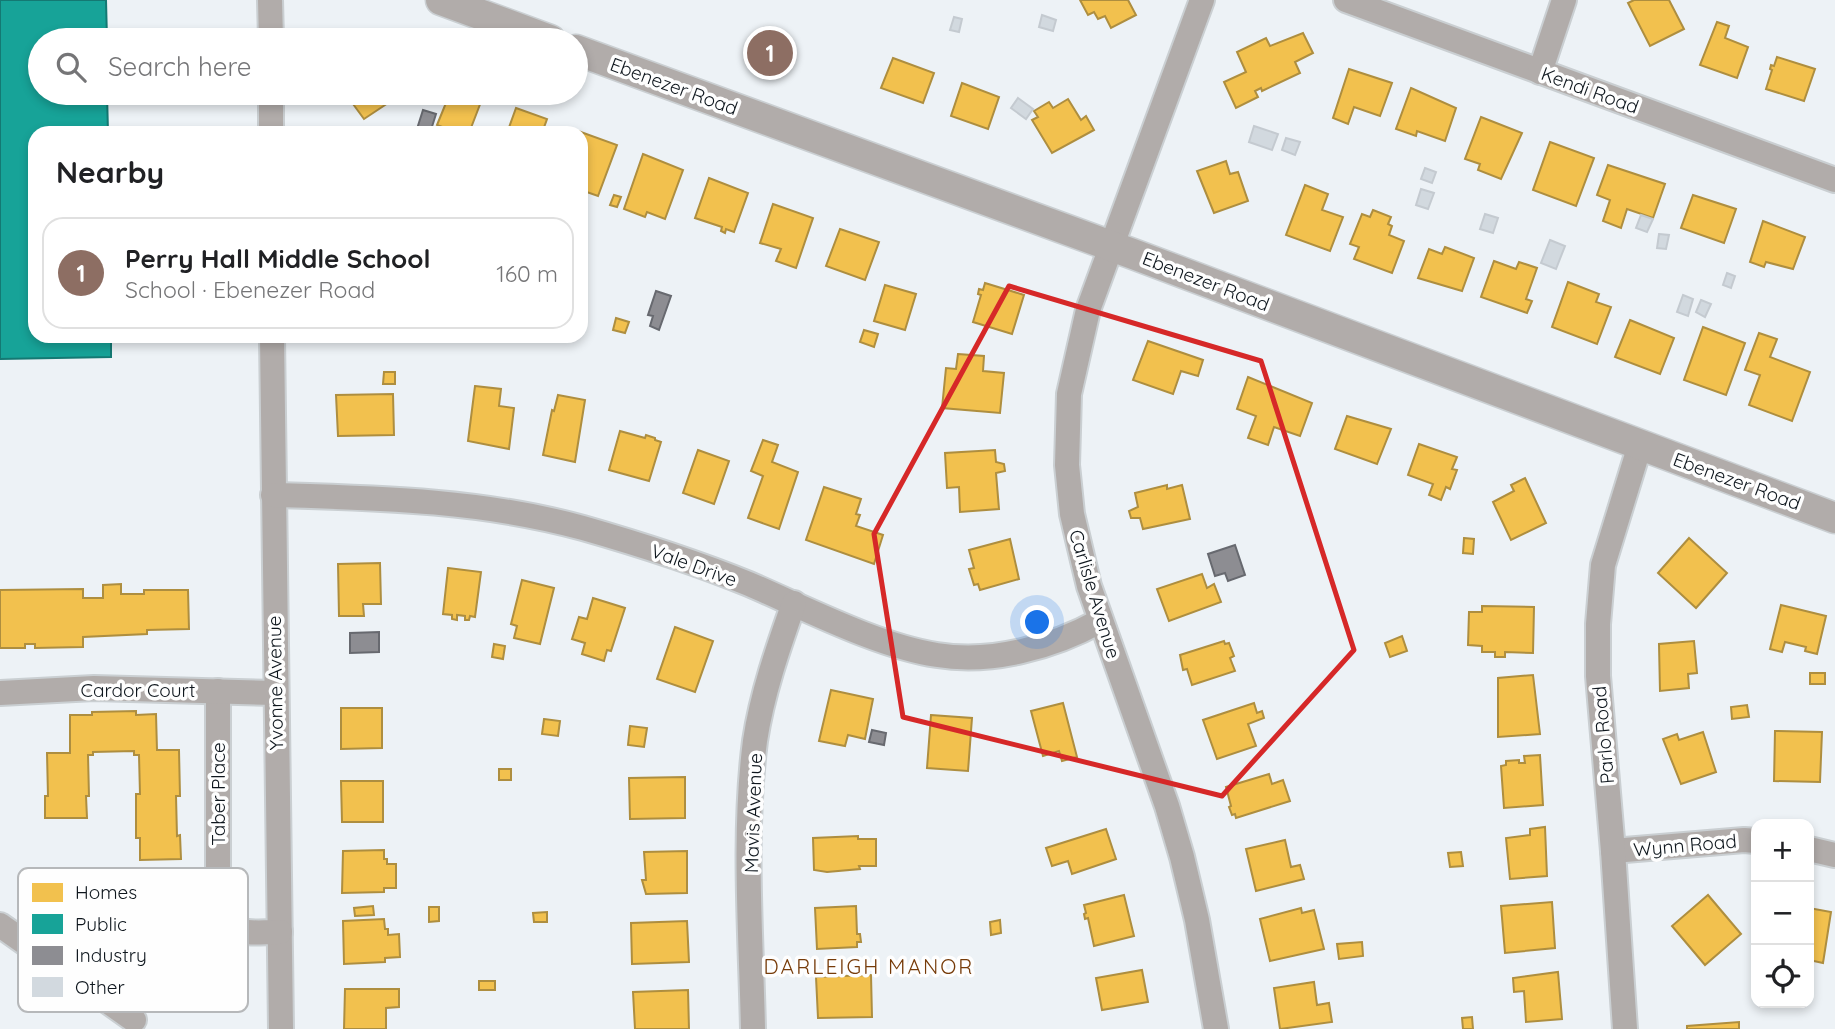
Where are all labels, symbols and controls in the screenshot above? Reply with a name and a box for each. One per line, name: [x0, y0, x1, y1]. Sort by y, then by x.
pin: 1: [747, 27, 793, 79]
search box: [28, 28, 588, 105]
icon: search: [52, 48, 90, 86]
text: Search here: [108, 50, 252, 83]
street label: Ebenezer Road: [607, 52, 741, 120]
street label: Kendi Road: [1538, 61, 1642, 119]
text: Nearby: [56, 153, 164, 191]
text: Perry Hall Middle School: [125, 242, 430, 275]
street label: Ebenezer Road: [1139, 246, 1273, 316]
text: 1: [77, 259, 85, 288]
text: 160 m: [496, 259, 558, 288]
text: School · Ebenezer Road: [125, 275, 375, 304]
street label: Ebenezer Road: [1670, 447, 1804, 515]
street label: Carlisle Avenue: [1064, 527, 1126, 661]
street label: Vale Drive: [648, 538, 740, 592]
your location: [1020, 605, 1054, 639]
street label: Yvonne Avenue: [262, 615, 288, 751]
street label: Cardor Court: [81, 678, 195, 702]
street label: Parlo Road: [1587, 685, 1619, 785]
street label: Taber Place: [206, 742, 230, 846]
street label: Mavis Avenue: [739, 753, 767, 873]
map controls: [1751, 819, 1814, 1008]
button: +: [1751, 819, 1814, 882]
street label: Wynn Road: [1632, 829, 1738, 861]
legend: [18, 868, 248, 1012]
text: Homes: [75, 880, 137, 904]
button: −: [1751, 882, 1814, 945]
text: Public: [75, 912, 127, 936]
text: Industry: [75, 943, 147, 967]
button: locate: [1751, 945, 1814, 1008]
district label: DARLEIGH MANOR: [764, 953, 974, 979]
text: Other: [75, 975, 126, 999]

